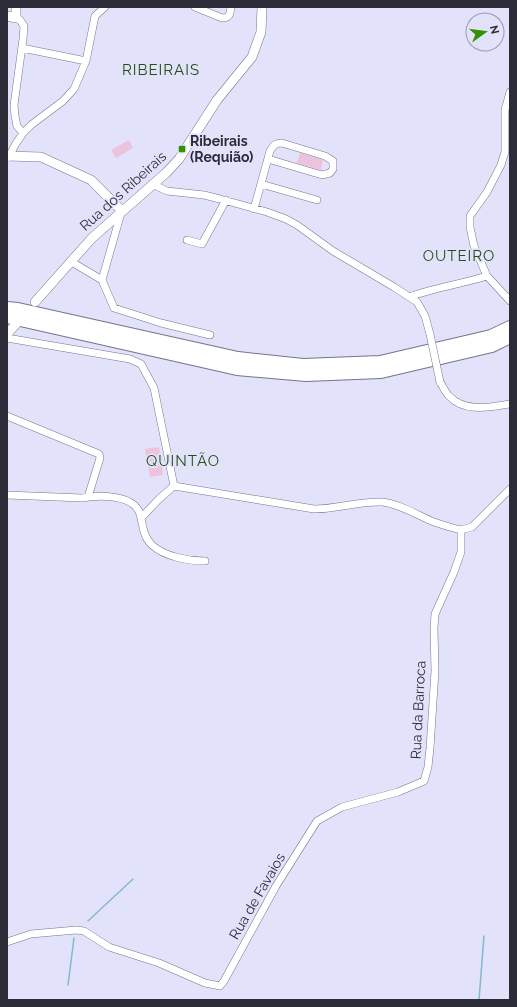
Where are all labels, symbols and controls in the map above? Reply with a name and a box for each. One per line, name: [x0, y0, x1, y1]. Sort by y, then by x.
north arrow: [465, 12, 505, 52]
text: N: [487, 24, 502, 35]
district label: RIBEIRAIS: [122, 61, 200, 79]
place label: Ribeirais (Requião): [190, 133, 253, 165]
marker: Ribeirais (Requião): [177, 144, 187, 154]
street label: Rua dos Ribeirais: [77, 148, 170, 234]
district label: OUTEIRO: [423, 247, 495, 265]
district label: QUINTÃO: [146, 452, 220, 470]
street label: Rua da Barroca: [407, 660, 429, 760]
street label: Rua de Favaios: [226, 850, 288, 942]

